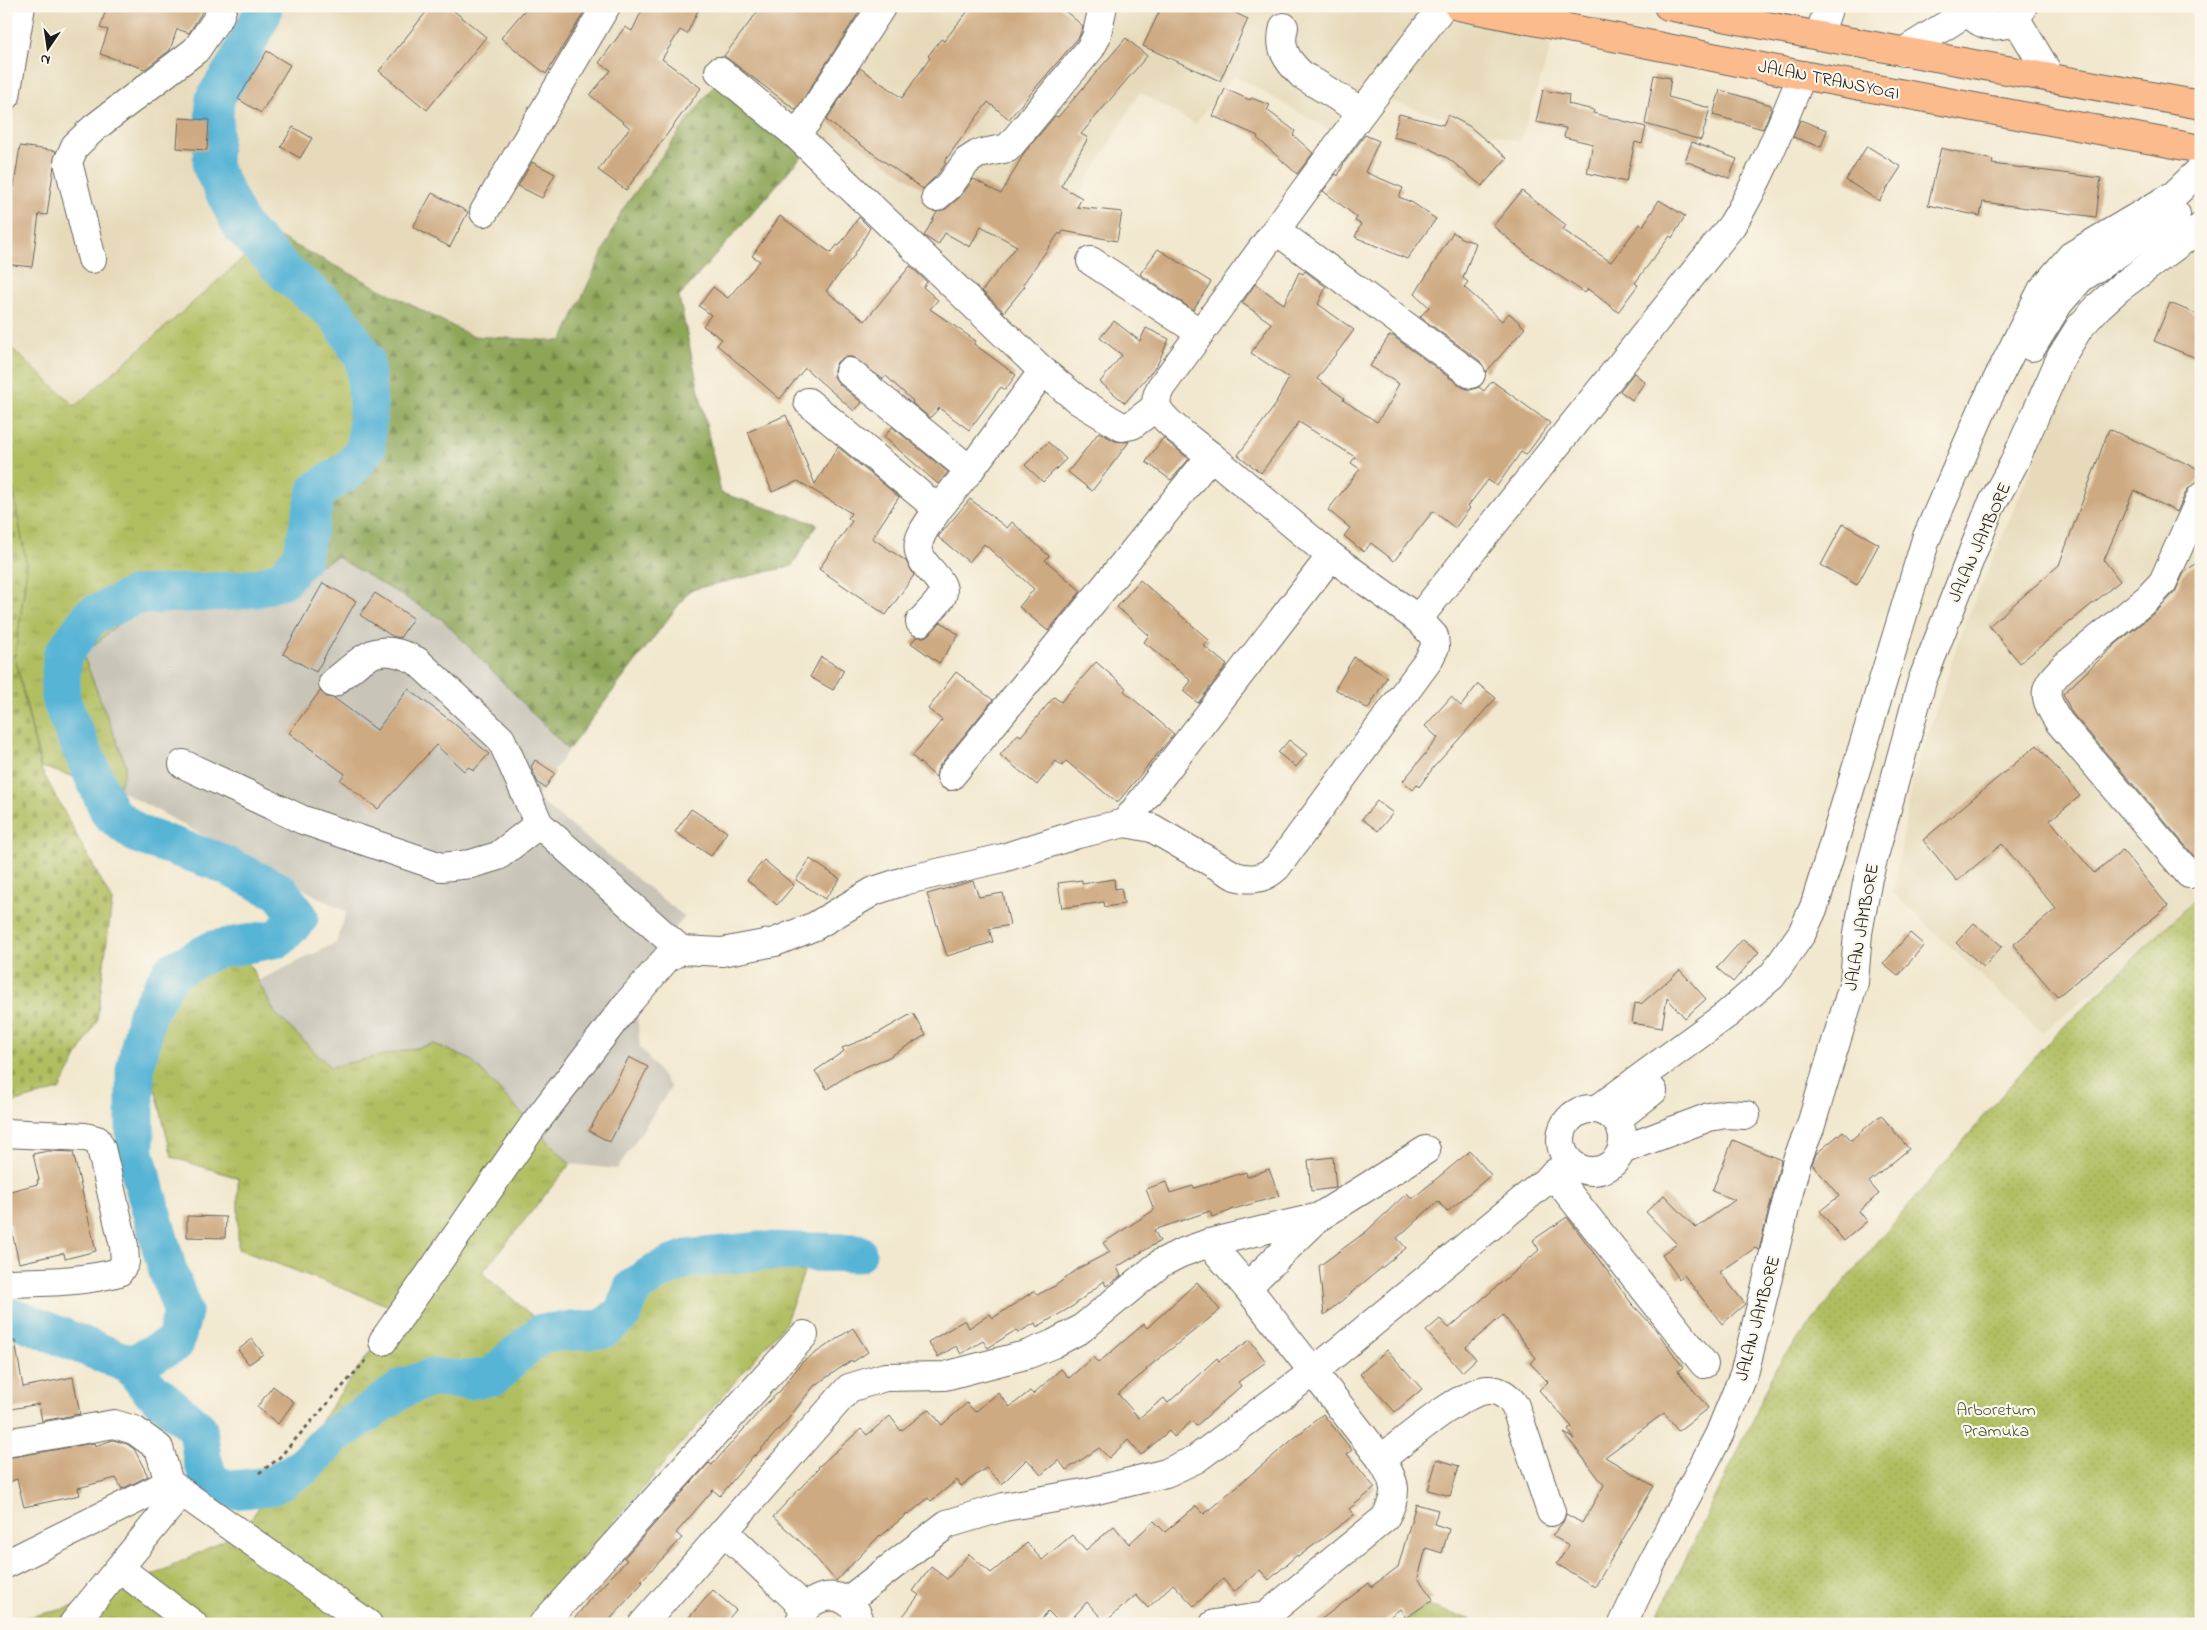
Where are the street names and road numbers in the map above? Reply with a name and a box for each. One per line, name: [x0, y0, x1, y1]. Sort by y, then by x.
street label: JALAN TRANSYOGI: [1756, 54, 1902, 107]
street label: JALAN JAMBORE: [1943, 479, 2019, 607]
street label: JALAN JAMBORE: [1839, 862, 1887, 993]
street label: JALAN JAMBORE: [1730, 1253, 1788, 1384]

